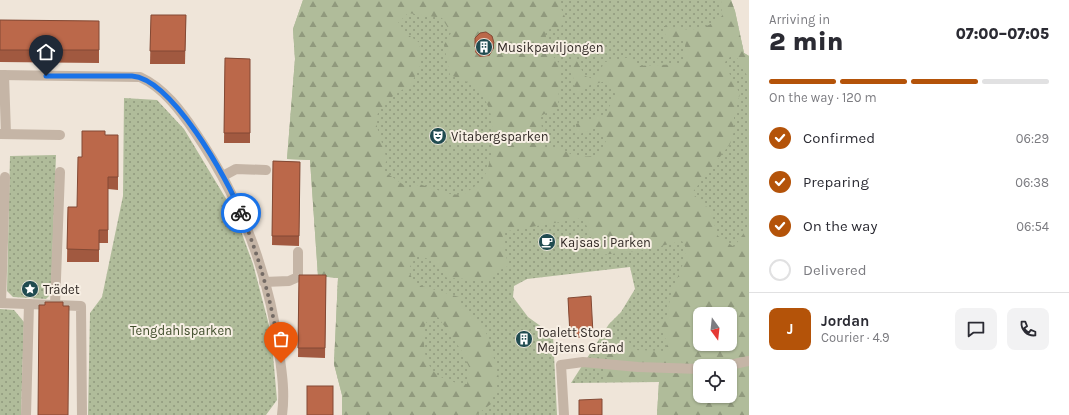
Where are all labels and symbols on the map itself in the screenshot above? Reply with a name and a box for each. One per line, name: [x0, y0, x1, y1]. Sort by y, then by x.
pin: [29, 35, 63, 76]
building icon: Musikpaviljongen: [474, 37, 494, 57]
place label: Musikpaviljongen: [497, 40, 604, 55]
theatre icon: Vitabergsparken: [428, 126, 448, 146]
place label: Vitabergsparken: [451, 129, 549, 144]
courier: [221, 193, 261, 233]
cafe icon: Kajsas i Parken: [537, 232, 557, 252]
place label: Kajsas i Parken: [560, 235, 651, 250]
place icon: Trädet: [20, 279, 40, 299]
place label: Trädet: [43, 282, 80, 297]
north arrow: [693, 307, 737, 351]
pin: [264, 322, 298, 363]
park label: Tengdahlsparken: [130, 323, 232, 338]
place label: Toalett Stora Mejtens Gränd: [537, 325, 624, 355]
building icon: Toalett Stora Mejtens Gränd: [514, 329, 534, 349]

